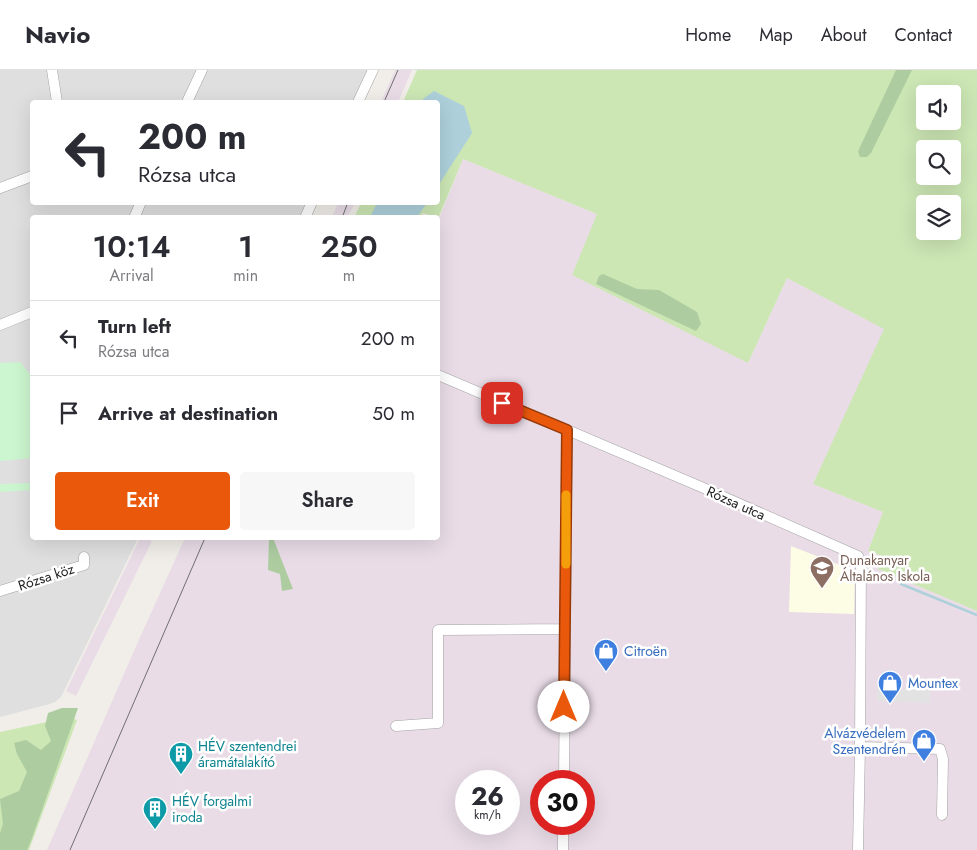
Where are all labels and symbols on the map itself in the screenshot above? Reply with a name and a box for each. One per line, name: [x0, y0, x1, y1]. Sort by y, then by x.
pin: [481, 382, 523, 424]
street label: Rózsa utca: [703, 481, 769, 525]
place label: Dunakanyar Általános Iskola: [840, 550, 930, 586]
school or university icon: Dunakanyar Általános Iskola: [809, 555, 835, 589]
street label: Rózsa köz: [15, 558, 77, 595]
shop icon: Citroën: [593, 638, 619, 672]
place label: Citroën: [624, 641, 667, 661]
shop icon: Mountex: [877, 670, 903, 704]
place label: Mountex: [908, 673, 958, 693]
position arrow: [537, 680, 589, 732]
place label: Alvázvédelem Szentendrén: [824, 723, 906, 759]
shop icon: Alvázvédelem Szentendrén: [911, 728, 937, 762]
place label: HÉV szentendrei áramátalakító: [198, 736, 297, 772]
building icon: HÉV szentendrei áramátalakító: [168, 741, 194, 775]
speed limit sign: 30: [530, 770, 595, 835]
place label: HÉV forgalmi iroda: [172, 791, 252, 827]
building icon: HÉV forgalmi iroda: [142, 796, 168, 830]

